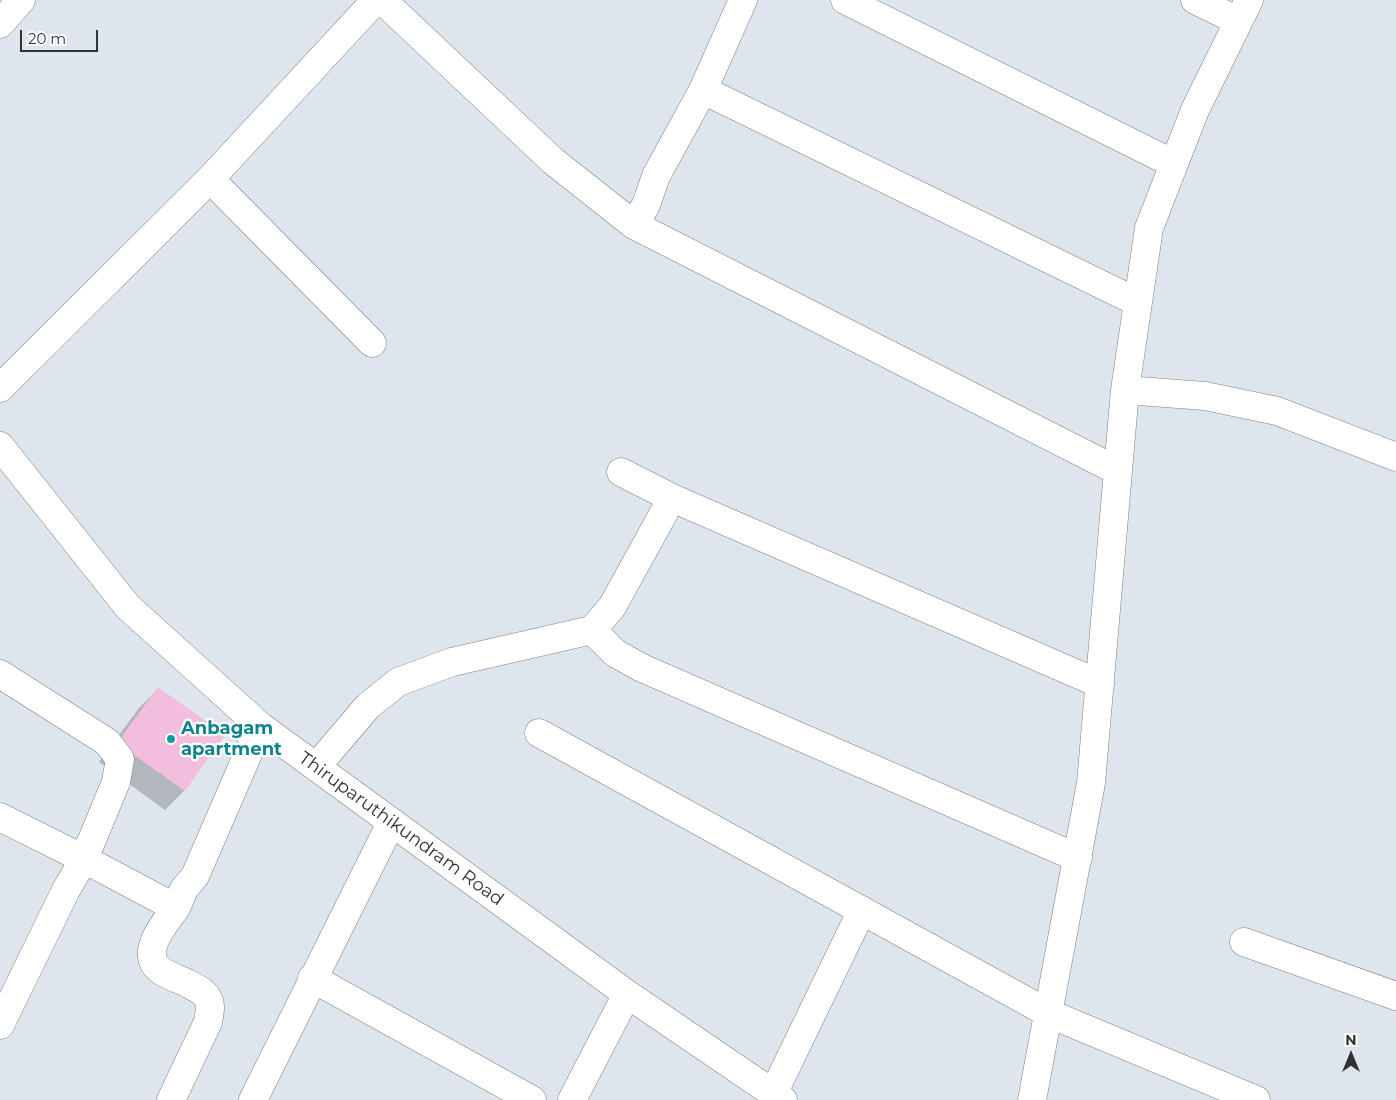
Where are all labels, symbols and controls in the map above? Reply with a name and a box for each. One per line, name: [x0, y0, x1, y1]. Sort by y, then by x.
scale bar: [22, 20, 100, 52]
text: 20 m: [28, 29, 66, 48]
place label: Anbagam apartment: [181, 718, 282, 761]
marker: Anbagam apartment: [165, 733, 177, 745]
street label: Thiruparuthikundram Road: [294, 747, 508, 911]
north arrow: [1326, 1030, 1376, 1080]
text: N: [1345, 1031, 1357, 1049]

